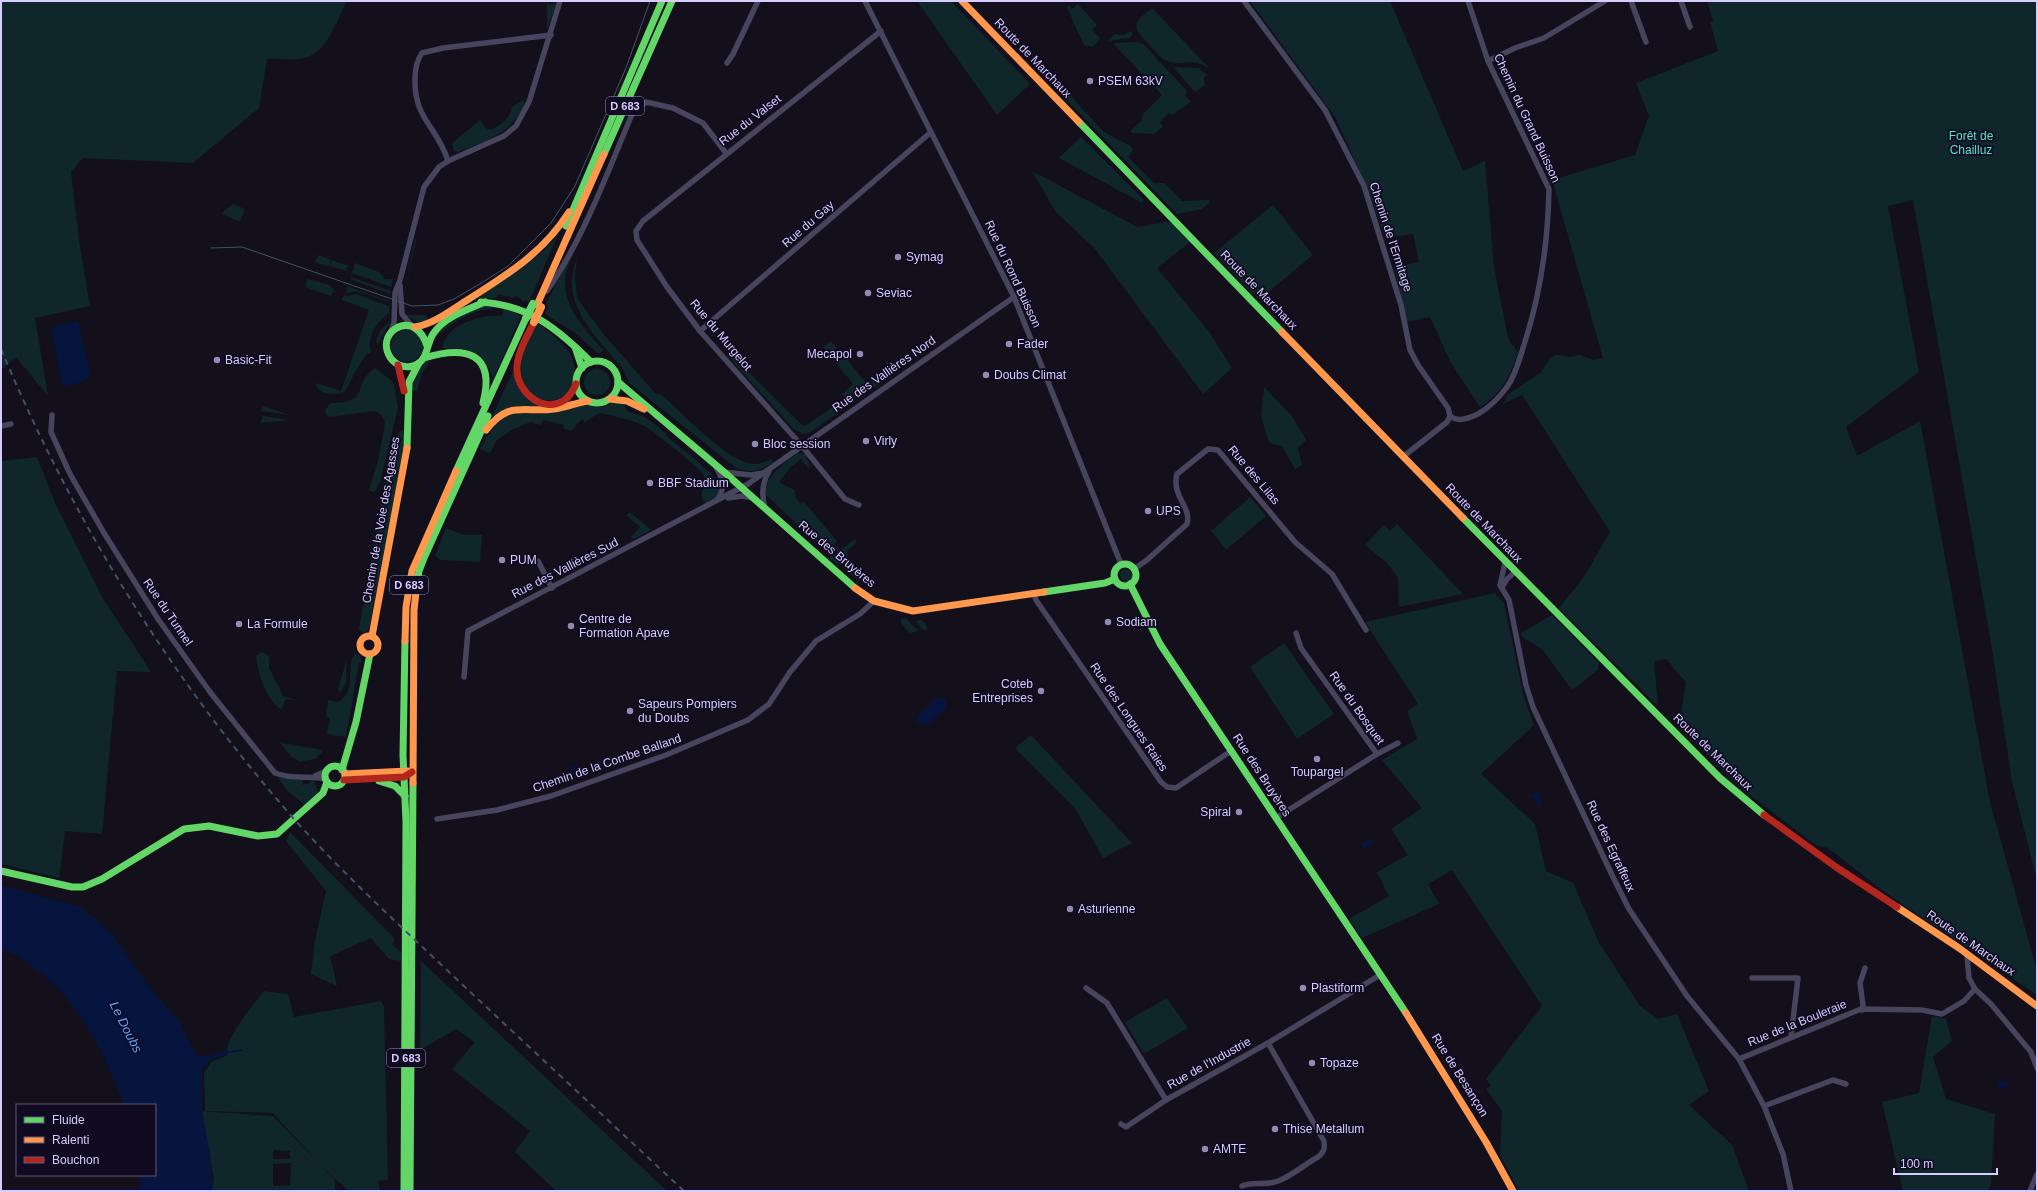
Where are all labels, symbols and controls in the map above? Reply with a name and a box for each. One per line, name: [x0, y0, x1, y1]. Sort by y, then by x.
street label: Route de Marchaux: [992, 15, 1074, 101]
street label: Chemin du Grand Buisson: [1491, 51, 1563, 185]
place label: PSEM 63kV: [1098, 74, 1163, 88]
marker: PSEM 63kV: [1085, 76, 1095, 86]
street label: Rue du Valset: [716, 91, 784, 148]
road number: D 683: [606, 97, 644, 115]
park label: Forêt de Chailluz: [1949, 129, 1994, 157]
street label: Chemin de l'Ermitage: [1367, 180, 1415, 294]
street label: Rue du Gay: [779, 198, 837, 250]
street label: Rue du Rond Buisson: [982, 218, 1044, 330]
street label: Route de Marchaux: [1218, 247, 1300, 333]
place label: Symag: [906, 250, 943, 264]
marker: Symag: [893, 252, 903, 262]
place label: Seviac: [876, 286, 912, 300]
marker: Seviac: [863, 288, 873, 298]
street label: Rue du Murgelot: [687, 297, 755, 374]
street label: Rue des Vallières Nord: [830, 333, 938, 415]
place label: Fader: [1017, 337, 1048, 351]
marker: Fader: [1004, 339, 1014, 349]
place label: Mecapol: [807, 347, 852, 361]
marker: Mecapol: [855, 349, 865, 359]
place label: Basic-Fit: [225, 353, 272, 367]
marker: Basic-Fit: [212, 355, 222, 365]
place label: Doubs Climat: [994, 368, 1067, 382]
marker: Doubs Climat: [981, 370, 991, 380]
place label: Virly: [874, 434, 897, 448]
street label: Chemin de la Voie des Agasses: [359, 436, 403, 604]
marker: Virly: [861, 436, 871, 446]
place label: Bloc session: [763, 437, 830, 451]
marker: Bloc session: [750, 439, 760, 449]
street label: Rue des Lilas: [1225, 443, 1283, 507]
place label: BBF Stadium: [658, 476, 729, 490]
marker: BBF Stadium: [645, 478, 655, 488]
street label: Route de Marchaux: [1443, 480, 1525, 566]
place label: UPS: [1156, 504, 1181, 518]
marker: UPS: [1143, 506, 1153, 516]
street label: Rue des Bruyères: [796, 518, 878, 590]
street label: Rue des Vallières Sud: [509, 535, 621, 601]
place label: PUM: [510, 553, 537, 567]
marker: PUM: [497, 555, 507, 565]
street label: Rue du Tunnel: [140, 576, 196, 648]
road number: D 683: [390, 576, 428, 594]
place label: Centre de Formation Apave: [579, 612, 670, 640]
place label: Sodiam: [1116, 615, 1157, 629]
place label: La Formule: [247, 617, 308, 631]
marker: Sodiam: [1103, 617, 1113, 627]
marker: La Formule: [234, 619, 244, 629]
marker: Centre de Formation Apave: [566, 621, 576, 631]
street label: Rue des Longues Raies: [1087, 660, 1171, 774]
street label: Rue du Bosquet: [1327, 669, 1388, 748]
place label: Coteb Entreprises: [972, 677, 1033, 705]
marker: Coteb Entreprises: [1036, 686, 1046, 696]
place label: Sapeurs Pompiers du Doubs: [638, 697, 737, 725]
marker: Sapeurs Pompiers du Doubs: [625, 706, 635, 716]
street label: Route de Marchaux: [1670, 711, 1756, 793]
street label: Chemin de la Combe Balland: [531, 731, 683, 795]
street label: Rue des Bruyères: [1230, 731, 1294, 819]
marker: Toupargel: [1312, 754, 1322, 764]
place label: Toupargel: [1291, 765, 1343, 779]
street label: Rue des Egraffeux: [1584, 798, 1638, 894]
place label: Spiral: [1200, 805, 1231, 819]
marker: Spiral: [1234, 807, 1244, 817]
place label: Asturienne: [1078, 902, 1136, 916]
marker: Asturienne: [1065, 904, 1075, 914]
street label: Route de Marchaux: [1924, 907, 2018, 979]
place label: Plastiform: [1311, 981, 1364, 995]
marker: Plastiform: [1298, 983, 1308, 993]
street label: Rue de la Bouleraie: [1746, 997, 1849, 1049]
water label: Le Doubs: [107, 999, 146, 1056]
street label: Rue de Besançon: [1429, 1031, 1491, 1119]
street label: Rue de l’Industrie: [1165, 1034, 1254, 1092]
road number: D 683: [387, 1049, 425, 1067]
place label: Topaze: [1320, 1056, 1359, 1070]
marker: Topaze: [1307, 1058, 1317, 1068]
legend: [16, 1104, 156, 1176]
text: Fluide: [52, 1113, 85, 1127]
place label: Thise Metallum: [1283, 1122, 1364, 1136]
marker: Thise Metallum: [1270, 1124, 1280, 1134]
text: Ralenti: [52, 1133, 89, 1147]
place label: AMTE: [1213, 1142, 1246, 1156]
marker: AMTE: [1200, 1144, 1210, 1154]
scale bar: [1894, 1150, 1997, 1176]
text: Bouchon: [52, 1153, 99, 1167]
text: 100 m: [1900, 1157, 1933, 1171]

